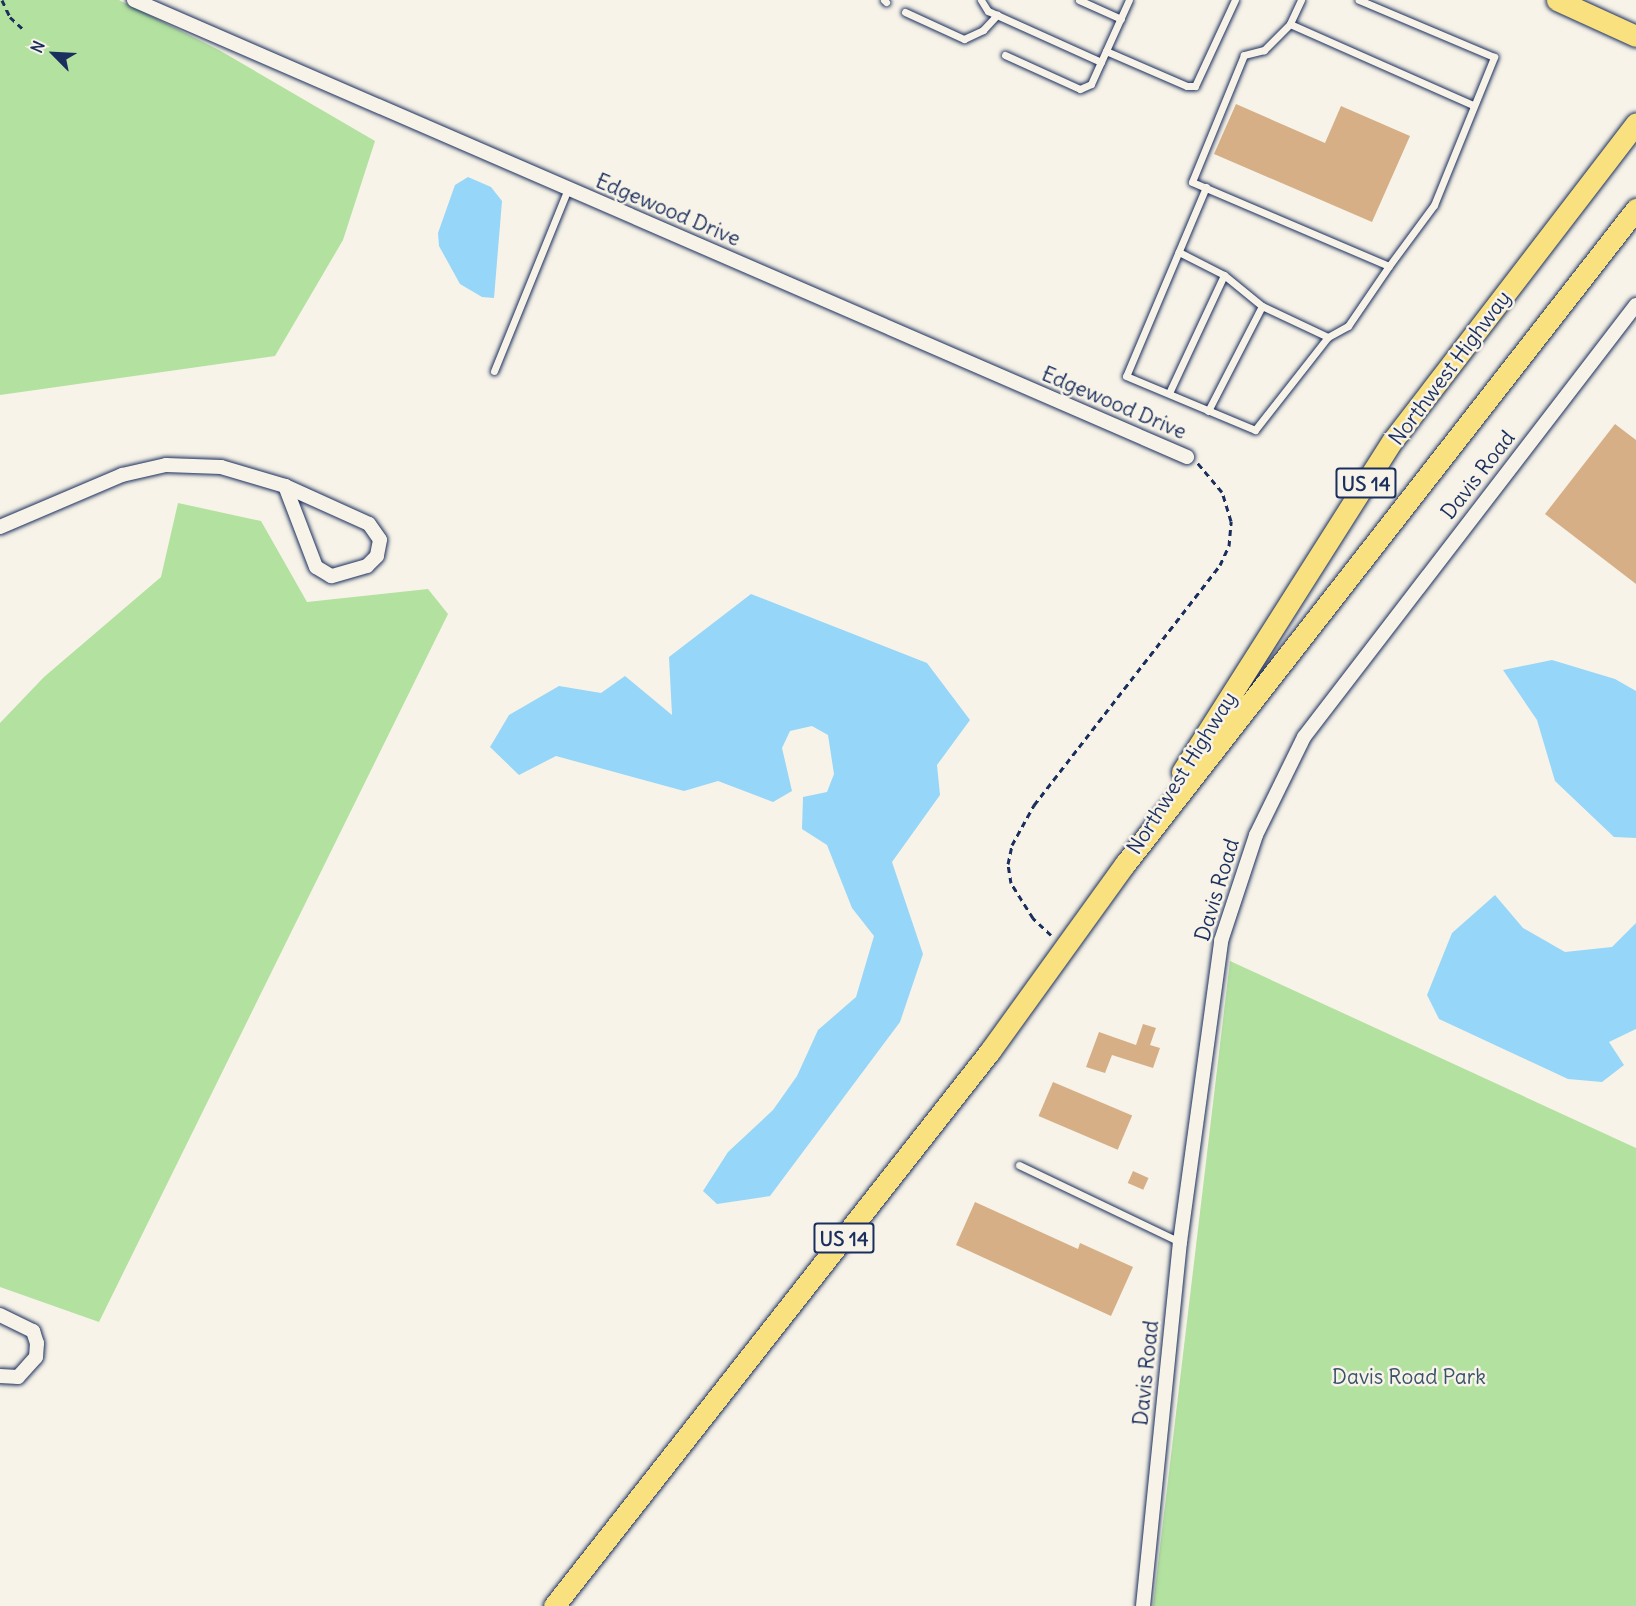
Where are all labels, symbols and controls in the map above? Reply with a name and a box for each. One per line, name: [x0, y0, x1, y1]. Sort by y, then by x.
north arrow: [24, 24, 84, 84]
text: N: [26, 38, 49, 56]
street label: Edgewood Drive: [592, 168, 744, 252]
street label: Northwest Highway: [1384, 286, 1516, 450]
street label: Edgewood Drive: [1038, 361, 1190, 445]
street label: Davis Road: [1436, 426, 1520, 524]
road number: US 14: [1334, 466, 1398, 500]
street label: Northwest Highway: [1122, 687, 1242, 859]
street label: Davis Road: [1190, 836, 1244, 944]
road number: US 14: [812, 1221, 876, 1255]
street label: Davis Road: [1128, 1319, 1164, 1427]
park label: Davis Road Park: [1332, 1364, 1486, 1390]

